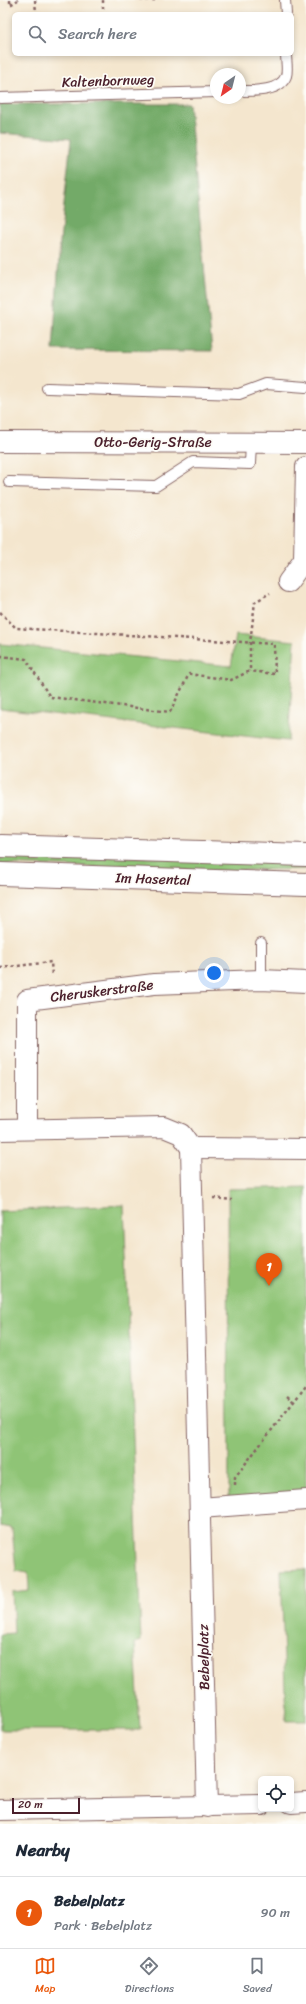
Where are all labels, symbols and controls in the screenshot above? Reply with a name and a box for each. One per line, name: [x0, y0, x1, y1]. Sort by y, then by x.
search box: [12, 12, 294, 56]
text: Search here: [58, 21, 137, 47]
icon: search: [26, 23, 48, 45]
street label: Kaltenbornweg: [61, 67, 155, 95]
north arrow: [210, 68, 246, 104]
street label: Otto-Gerig-Straße: [94, 430, 212, 455]
street label: Im Hasental: [114, 865, 192, 893]
your location: [204, 963, 224, 983]
street label: Cheruskerstraße: [49, 972, 155, 1010]
pin: 1: [256, 1253, 282, 1286]
street label: Bebelplatz: [191, 1623, 217, 1690]
map controls: [258, 1776, 294, 1812]
button: locate: [258, 1776, 294, 1812]
text: 20 m: [18, 1795, 43, 1814]
scale bar: [12, 1796, 80, 1815]
text: Nearby: [16, 1835, 70, 1865]
text: Bebelplatz: [54, 1888, 125, 1914]
text: 1: [26, 1901, 32, 1924]
text: 90 m: [260, 1901, 290, 1924]
text: Park · Bebelplatz: [54, 1914, 152, 1937]
tab: Map: [34, 1955, 56, 1998]
tab: Directions: [125, 1955, 174, 1998]
tab: Saved: [243, 1955, 272, 1998]

